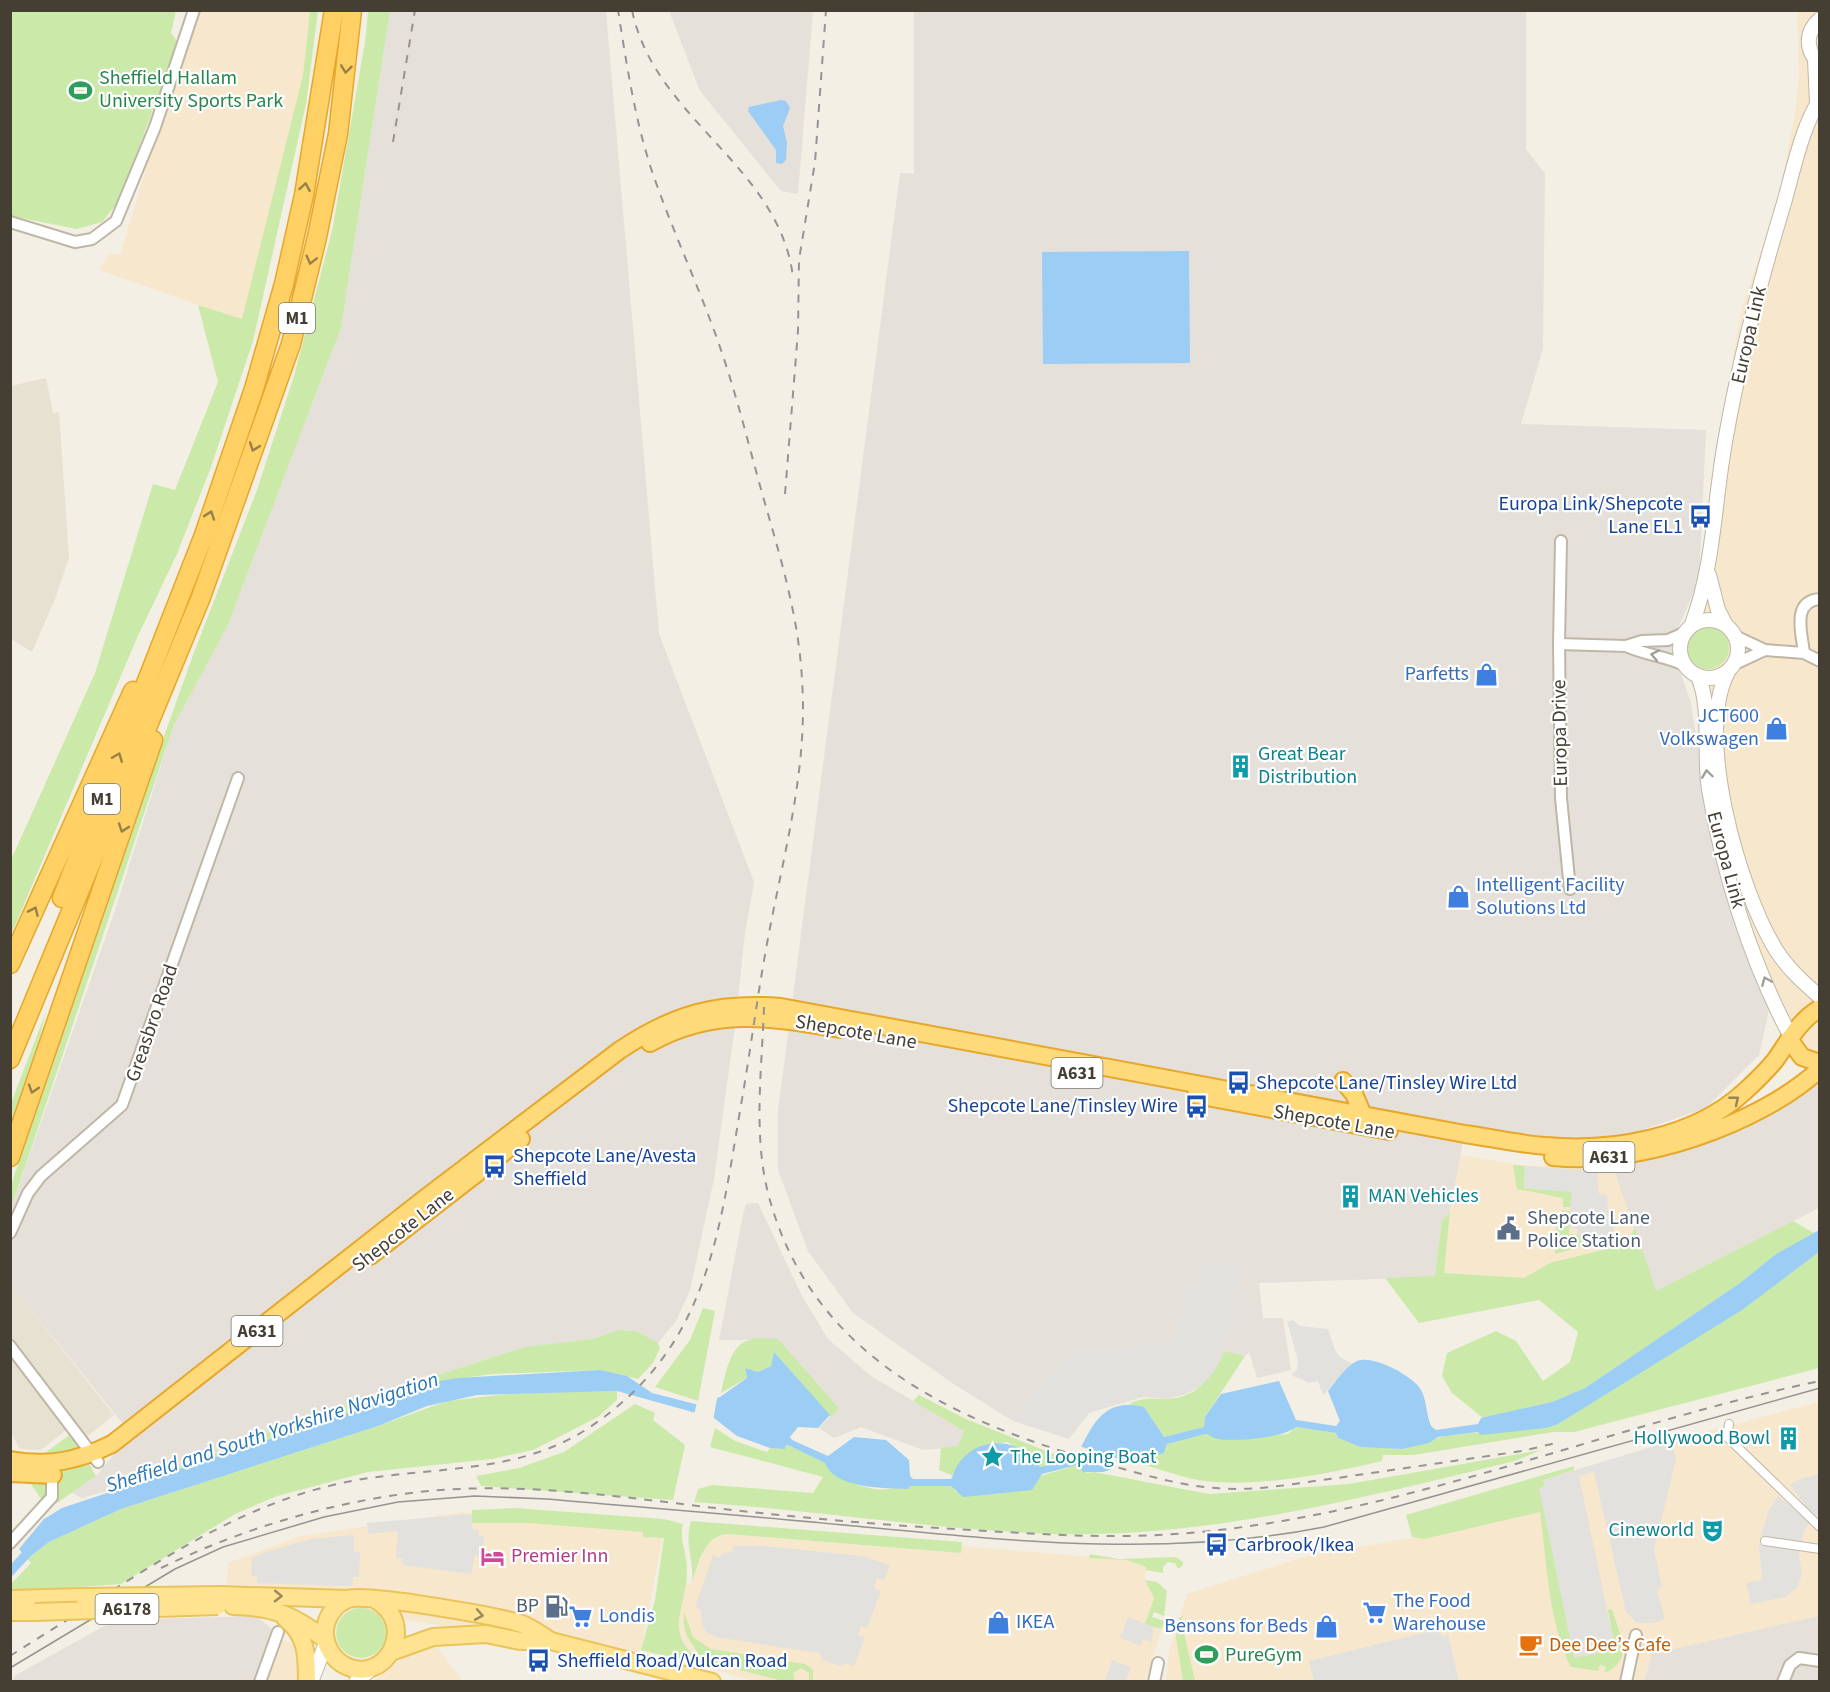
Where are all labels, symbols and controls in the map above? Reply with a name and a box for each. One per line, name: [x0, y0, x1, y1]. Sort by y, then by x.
place label: Sheffield Hallam University Sports Park: [99, 64, 283, 115]
one-way arrow: [340, 64, 352, 73]
sports icon: Sheffield Hallam University Sports Park: [68, 77, 94, 103]
one-way arrow: [298, 183, 311, 193]
one-way arrow: [306, 255, 319, 265]
street label: Europa Link: [1724, 283, 1774, 387]
road number: M1: [279, 303, 315, 333]
one-way arrow: [249, 441, 262, 451]
place label: Europa Link/Shepcote Lane EL1: [1498, 490, 1683, 541]
bus stop icon: Europa Link/Shepcote Lane EL1: [1688, 503, 1714, 529]
one-way arrow: [203, 511, 216, 521]
one-way arrow: [1650, 649, 1660, 662]
place label: Parfetts: [1405, 660, 1469, 688]
shop icon: Parfetts: [1474, 661, 1500, 687]
street label: Europa Drive: [1545, 679, 1575, 787]
place label: JCT600 Volkswagen: [1660, 702, 1759, 753]
shop icon: JCT600 Volkswagen: [1764, 715, 1790, 741]
place label: Great Bear Distribution: [1258, 740, 1357, 791]
one-way arrow: [111, 752, 124, 763]
building icon: Great Bear Distribution: [1227, 753, 1253, 779]
one-way arrow: [1701, 770, 1713, 779]
road number: M1: [84, 784, 120, 814]
street label: Europa Link: [1700, 808, 1752, 912]
one-way arrow: [117, 822, 130, 833]
place label: Intelligent Facility Solutions Ltd: [1476, 871, 1625, 922]
shop icon: Intelligent Facility Solutions Ltd: [1445, 883, 1471, 909]
one-way arrow: [27, 906, 39, 917]
street label: Greasbro Road: [119, 960, 185, 1086]
one-way arrow: [1761, 977, 1773, 988]
street label: Shepcote Lane: [793, 1008, 919, 1056]
road number: A631: [1052, 1058, 1102, 1088]
place label: Shepcote Lane/Tinsley Wire Ltd: [1256, 1069, 1517, 1097]
bus stop icon: Shepcote Lane/Tinsley Wire Ltd: [1225, 1070, 1251, 1096]
one-way arrow: [28, 1083, 41, 1094]
place label: Shepcote Lane/Tinsley Wire: [947, 1092, 1178, 1120]
bus stop icon: Shepcote Lane/Tinsley Wire: [1183, 1093, 1209, 1119]
one-way arrow: [1728, 1096, 1739, 1107]
street label: Shepcote Lane: [1271, 1098, 1397, 1146]
place label: Shepcote Lane/Avesta Sheffield: [513, 1142, 696, 1193]
road number: A631: [1584, 1142, 1634, 1172]
bus stop icon: Shepcote Lane/Avesta Sheffield: [482, 1154, 508, 1180]
street label: Shepcote Lane: [346, 1181, 460, 1279]
place label: MAN Vehicles: [1368, 1182, 1479, 1210]
building icon: MAN Vehicles: [1337, 1183, 1363, 1209]
place label: Shepcote Lane Police Station: [1527, 1204, 1650, 1255]
public building icon: Shepcote Lane Police Station: [1496, 1216, 1522, 1242]
road number: A631: [232, 1316, 282, 1346]
water label: Sheffield and South Yorkshire Navigation: [102, 1364, 442, 1500]
place label: Hollywood Bowl: [1633, 1424, 1770, 1452]
building icon: Hollywood Bowl: [1775, 1425, 1801, 1451]
place label: The Looping Boat: [1010, 1443, 1157, 1471]
place icon: The Looping Boat: [979, 1444, 1005, 1470]
place label: Cineworld: [1608, 1516, 1694, 1544]
theatre icon: Cineworld: [1699, 1517, 1725, 1543]
place label: Carbrook/Ikea: [1235, 1531, 1354, 1559]
bus stop icon: Carbrook/Ikea: [1204, 1532, 1230, 1558]
place label: Premier Inn: [511, 1542, 608, 1570]
hotel icon: Premier Inn: [480, 1543, 506, 1569]
place label: The Food Warehouse: [1393, 1587, 1486, 1638]
one-way arrow: [274, 1590, 283, 1602]
place label: BP: [516, 1592, 539, 1620]
fuel station icon: BP: [544, 1593, 570, 1619]
road number: A6178: [96, 1594, 158, 1624]
supermarket icon: The Food Warehouse: [1362, 1600, 1388, 1626]
place label: Londis: [599, 1602, 655, 1630]
supermarket icon: Londis: [568, 1603, 594, 1629]
one-way arrow: [474, 1608, 484, 1621]
place label: IKEA: [1016, 1608, 1054, 1636]
shop icon: IKEA: [985, 1609, 1011, 1635]
place label: Bensons for Beds: [1164, 1612, 1308, 1640]
shop icon: Bensons for Beds: [1313, 1613, 1339, 1639]
place label: Dee Dee’s Cafe: [1549, 1631, 1671, 1659]
cafe icon: Dee Dee’s Cafe: [1518, 1632, 1544, 1658]
place label: PureGym: [1225, 1641, 1302, 1669]
sports icon: PureGym: [1194, 1642, 1220, 1668]
place label: Sheffield Road/Vulcan Road: [557, 1647, 787, 1675]
bus stop icon: Sheffield Road/Vulcan Road: [526, 1648, 552, 1674]

